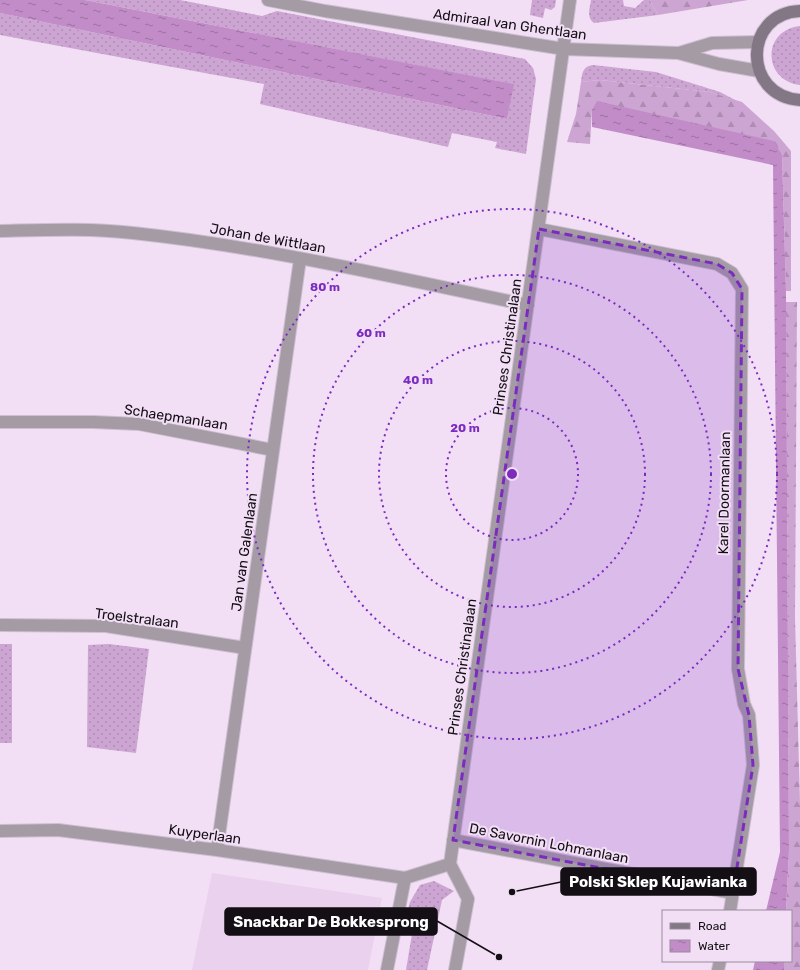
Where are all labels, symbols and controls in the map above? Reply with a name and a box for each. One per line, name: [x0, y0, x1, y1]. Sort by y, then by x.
street label: Admiraal van Ghentlaan: [432, 5, 588, 44]
street label: Johan de Wittlaan: [209, 220, 327, 257]
street label: Prinses Christinalaan: [489, 278, 526, 417]
text: 80 m: [310, 280, 340, 294]
text: 60 m: [356, 326, 386, 340]
text: 40 m: [403, 373, 433, 387]
street label: Schaepmanlaan: [123, 401, 229, 434]
text: 20 m: [450, 421, 480, 435]
street label: Karel Doormanlaan: [715, 431, 734, 555]
centre of rings: [505, 467, 519, 481]
street label: Jan van Galenlaan: [228, 492, 261, 612]
street label: Prinses Christinalaan: [444, 598, 481, 737]
street label: Troelstralaan: [94, 605, 180, 632]
street label: De Savornin Lohmanlaan: [468, 820, 630, 867]
street label: Kuyperlaan: [168, 821, 242, 848]
callout: Polski Sklep Kujawianka: [561, 868, 756, 895]
text: Polski Sklep Kujawianka: [569, 873, 747, 891]
callout: Snackbar De Bokkesprong: [225, 908, 437, 935]
legend: [662, 910, 792, 962]
text: Snackbar De Bokkesprong: [233, 913, 429, 931]
text: Road: [698, 919, 726, 933]
text: Water: [698, 939, 730, 953]

